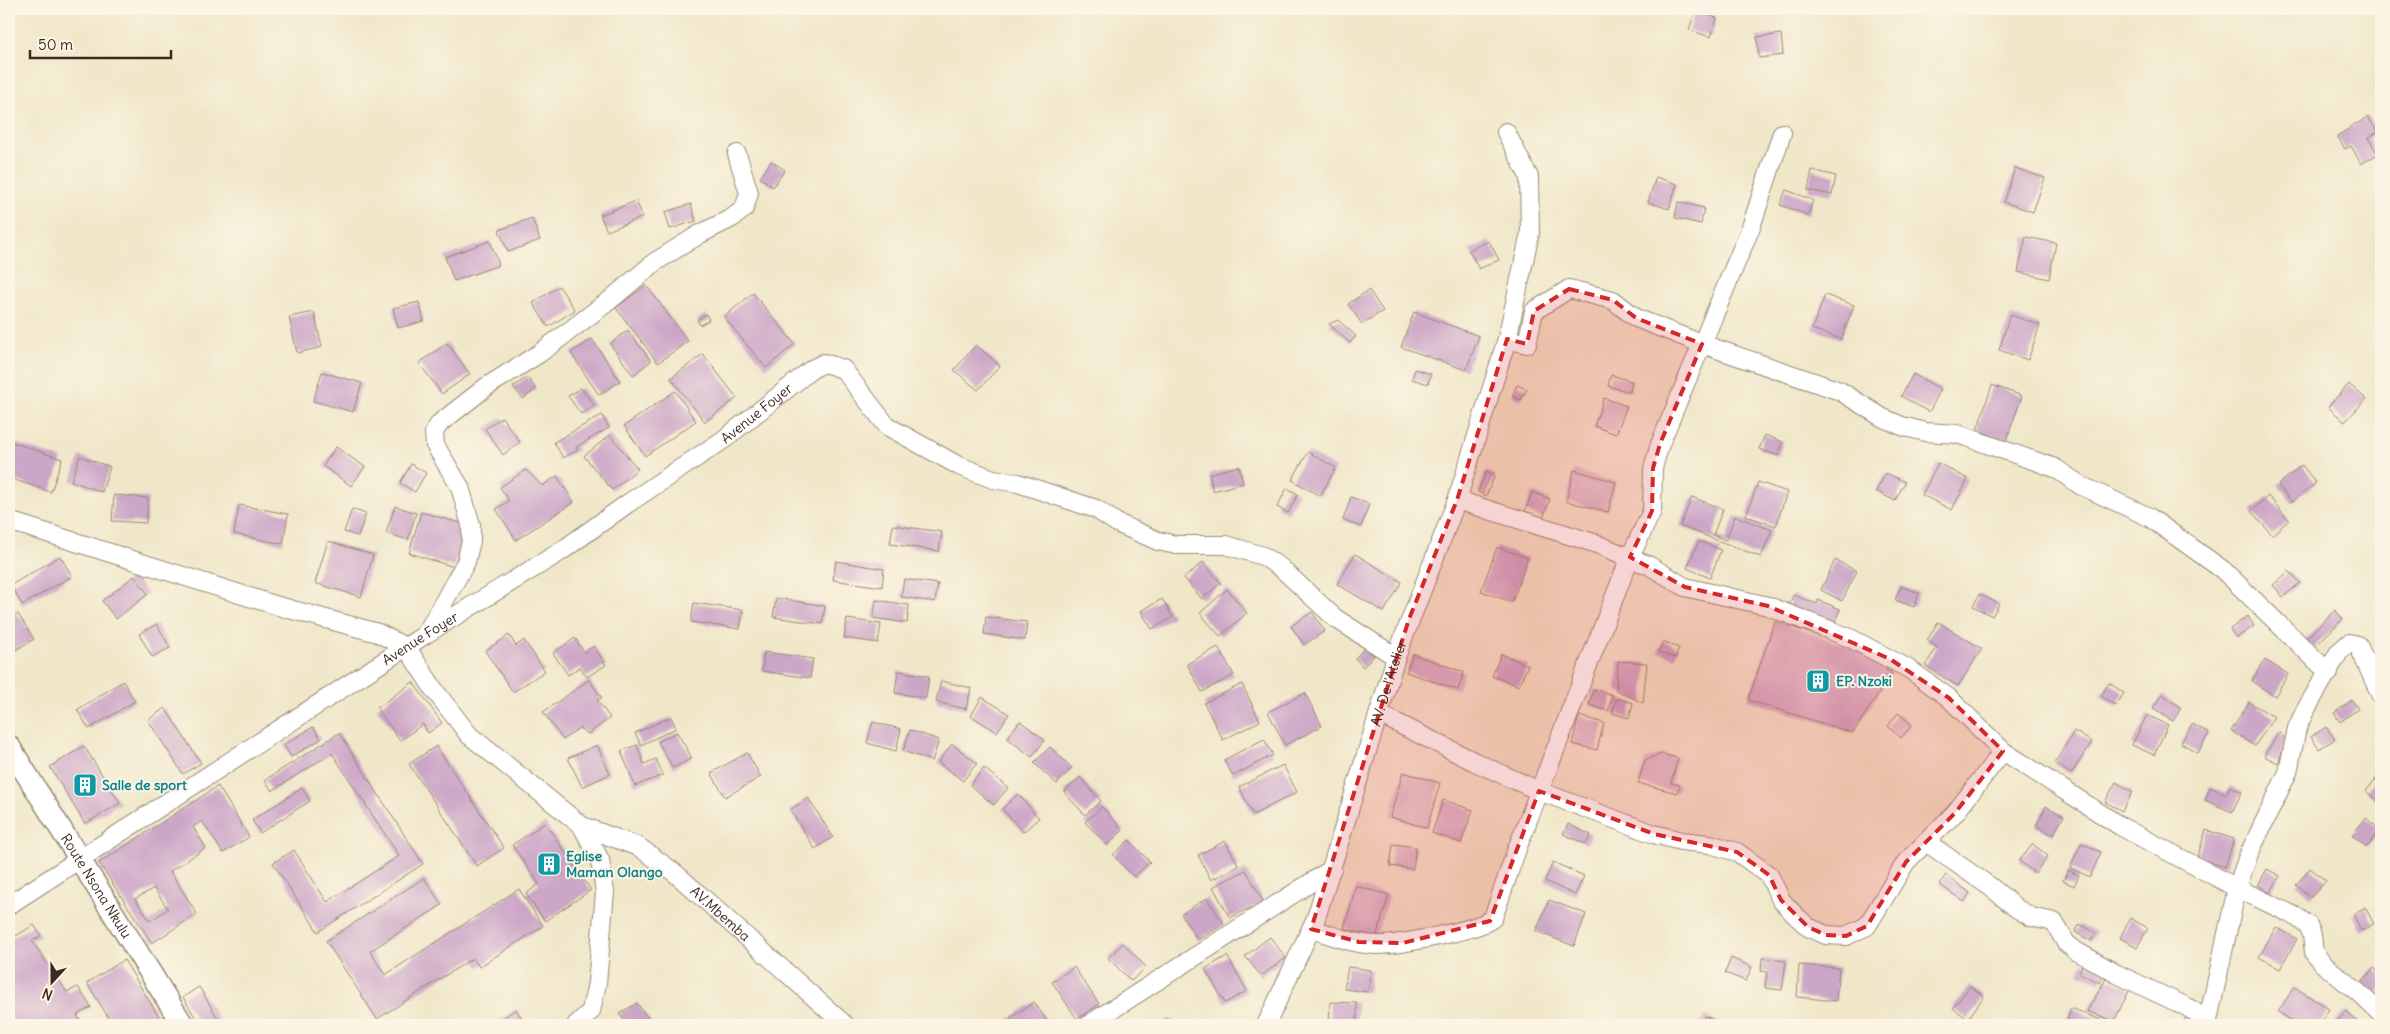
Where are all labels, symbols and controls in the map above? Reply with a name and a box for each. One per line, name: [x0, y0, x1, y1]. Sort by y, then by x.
scale bar: [30, 28, 171, 60]
text: 50 m: [38, 35, 73, 54]
street label: Avenue Foyer: [717, 379, 796, 447]
street label: Avenue Foyer: [379, 607, 462, 669]
street label: AV. De l'Atelier: [1366, 637, 1411, 728]
building icon: EP. Nzoki: [1805, 668, 1831, 694]
place label: EP. Nzoki: [1836, 672, 1892, 690]
building icon: Salle de sport: [72, 772, 98, 798]
place label: Salle de sport: [102, 776, 187, 794]
street label: Route Nsona Nkulu: [57, 830, 136, 942]
place label: Eglise Maman Olango: [566, 847, 663, 881]
building icon: Eglise Maman Olango: [536, 851, 562, 877]
street label: AV.Mbemba: [687, 882, 754, 945]
north arrow: [28, 956, 78, 1006]
text: N: [40, 984, 55, 1004]

